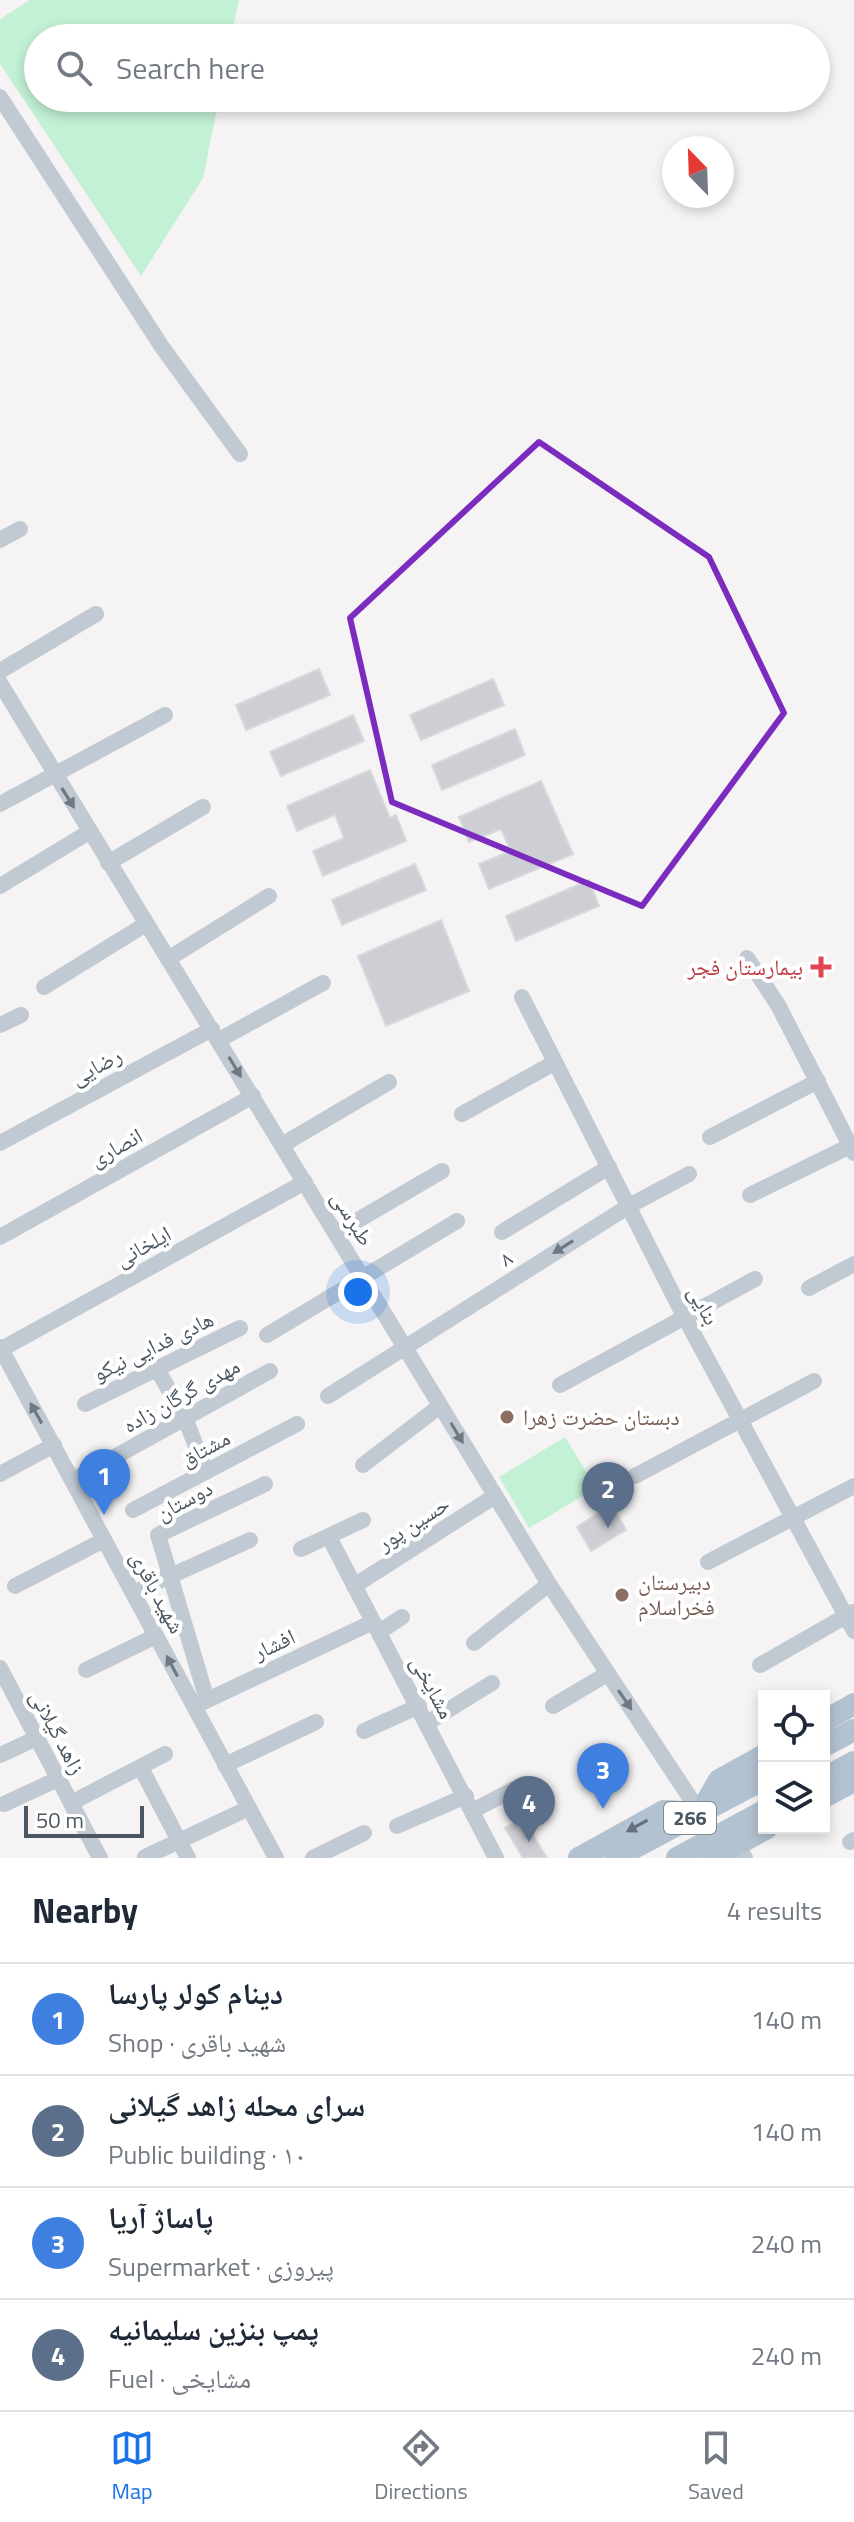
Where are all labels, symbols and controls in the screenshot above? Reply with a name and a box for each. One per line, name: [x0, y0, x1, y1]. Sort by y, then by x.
search box: [24, 24, 830, 112]
text: Search here: [116, 45, 265, 91]
icon: search: [52, 46, 96, 90]
north arrow: [662, 136, 734, 208]
one-way arrow: [61, 787, 75, 809]
place label: بیمارستان فجر: [686, 950, 803, 984]
marker: بیمارستان فجر: [810, 956, 832, 978]
street label: رضایی: [64, 1038, 128, 1094]
one-way arrow: [228, 1056, 242, 1078]
street label: انصاری: [83, 1119, 149, 1175]
street label: طبرسی: [323, 1184, 383, 1252]
street label: ایلخانی: [109, 1217, 177, 1275]
one-way arrow: [553, 1240, 574, 1255]
street label: ۸: [493, 1241, 519, 1275]
your location: [338, 1272, 378, 1312]
street label: بنایی: [679, 1279, 729, 1331]
street label: هادی فدایی نیکو: [87, 1302, 219, 1390]
street label: مهدی گرگان زاده: [116, 1349, 246, 1441]
place label: دبستان حضرت زهرا: [523, 1400, 680, 1434]
one-way arrow: [29, 1401, 42, 1424]
marker: دبستان حضرت زهرا: [498, 1408, 516, 1426]
street label: مشتاق: [174, 1421, 236, 1475]
one-way arrow: [450, 1422, 464, 1444]
pin: 1: [78, 1449, 130, 1515]
pin: 2: [582, 1462, 634, 1528]
street label: دوستان: [149, 1471, 219, 1529]
street label: حسین پور: [369, 1487, 456, 1560]
street label: شهید باقری: [122, 1545, 194, 1639]
place label: دبیرستان فخراسلام: [638, 1565, 715, 1624]
marker: دبیرستان فخراسلام: [613, 1586, 631, 1604]
street label: افشار: [246, 1619, 301, 1669]
street label: مشایخی: [402, 1649, 464, 1725]
one-way arrow: [166, 1655, 180, 1677]
street label: زاهد گیلانی: [21, 1683, 95, 1781]
one-way arrow: [617, 1690, 632, 1711]
map controls: [758, 1690, 830, 1834]
button: locate: [758, 1690, 830, 1762]
pin: 3: [577, 1743, 629, 1809]
button: layers: [758, 1762, 830, 1834]
pin: 4: [503, 1776, 555, 1842]
scale bar: [24, 1802, 144, 1838]
road number: 266: [664, 1802, 716, 1834]
text: 50 m: [36, 1803, 84, 1837]
one-way arrow: [626, 1819, 649, 1833]
text: Nearby: [32, 1884, 138, 1936]
text: 4 results: [727, 1891, 822, 1930]
text: دینام کولر پارسا: [108, 1970, 283, 2016]
text: 1: [51, 2000, 65, 2039]
text: 140 m: [751, 2000, 822, 2039]
text: Shop · شهید باقری: [108, 2023, 286, 2062]
text: سرای محله زاهد گیلانی: [108, 2082, 365, 2128]
text: 2: [51, 2112, 65, 2151]
text: 140 m: [751, 2112, 822, 2151]
text: Public building · ۱۰: [108, 2135, 306, 2174]
text: پاساژ آریا: [108, 2194, 213, 2240]
text: 3: [51, 2224, 65, 2263]
text: 240 m: [751, 2224, 822, 2263]
text: Supermarket · پیروزی: [108, 2247, 334, 2286]
text: پمپ بنزین سلیمانیه: [108, 2306, 319, 2352]
text: 4: [51, 2336, 65, 2375]
text: 240 m: [751, 2336, 822, 2375]
text: Fuel · مشایخی: [108, 2359, 251, 2398]
tab: Map: [110, 2426, 154, 2508]
tab: Directions: [374, 2426, 468, 2508]
tab: Saved: [688, 2426, 744, 2508]

